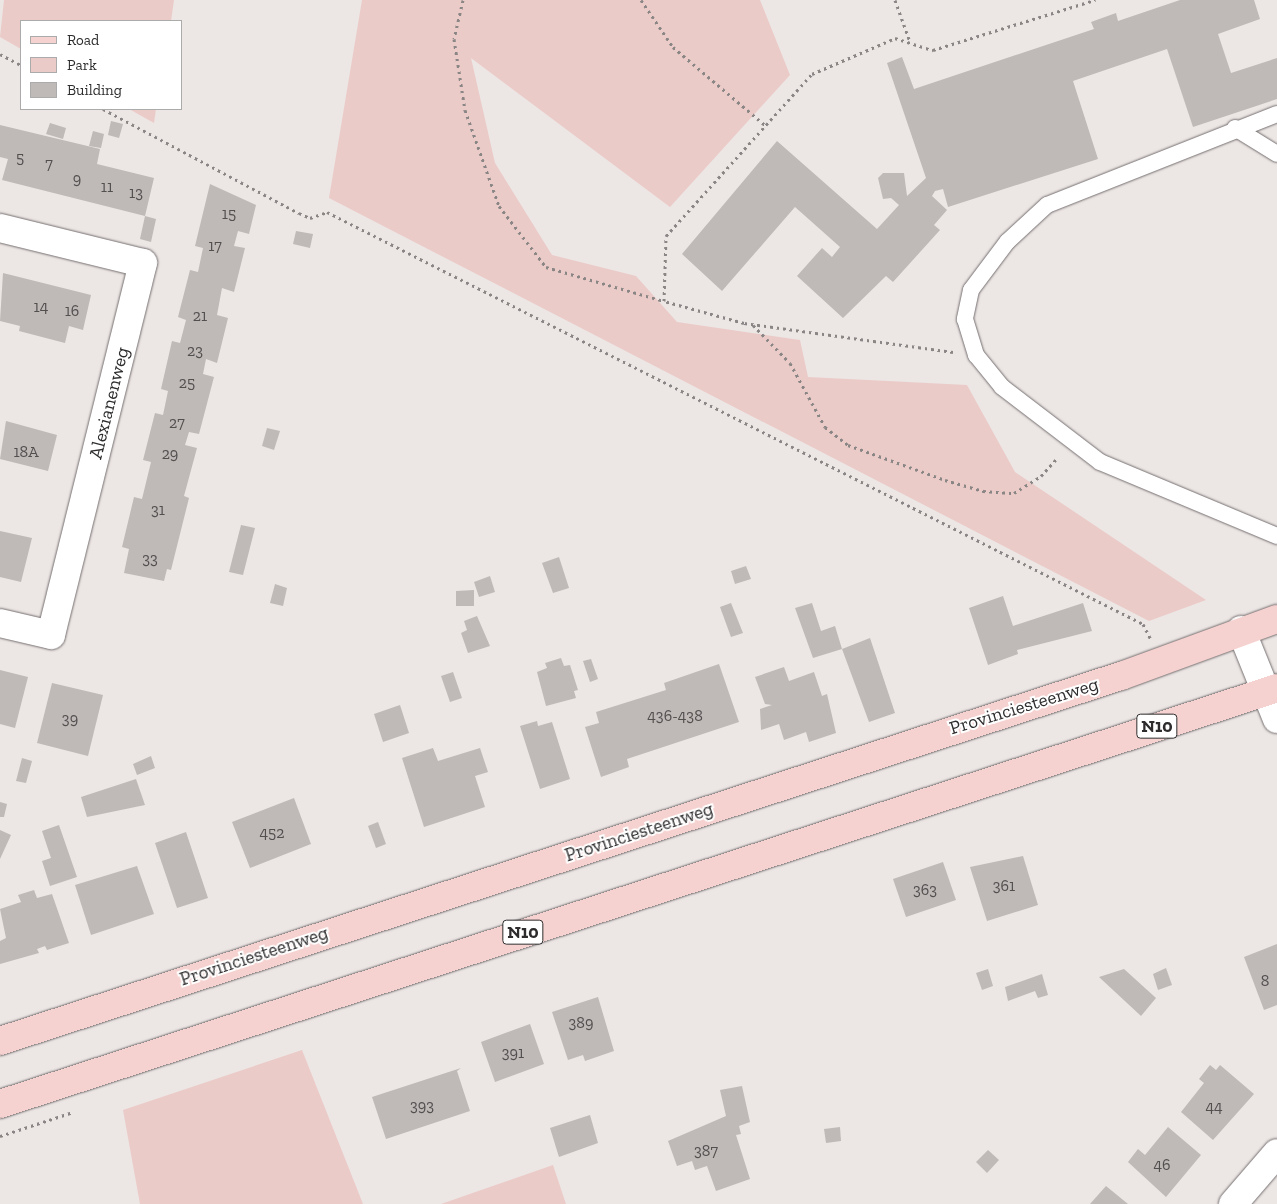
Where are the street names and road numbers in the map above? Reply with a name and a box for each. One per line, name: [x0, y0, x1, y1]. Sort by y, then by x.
street label: Alexianenweg: [84, 345, 134, 461]
street label: Provinciesteenweg: [947, 672, 1101, 740]
road number: N10: [1136, 710, 1178, 741]
street label: Provinciesteenweg: [562, 797, 716, 867]
road number: N10: [502, 916, 544, 948]
street label: Provinciesteenweg: [177, 921, 331, 991]

